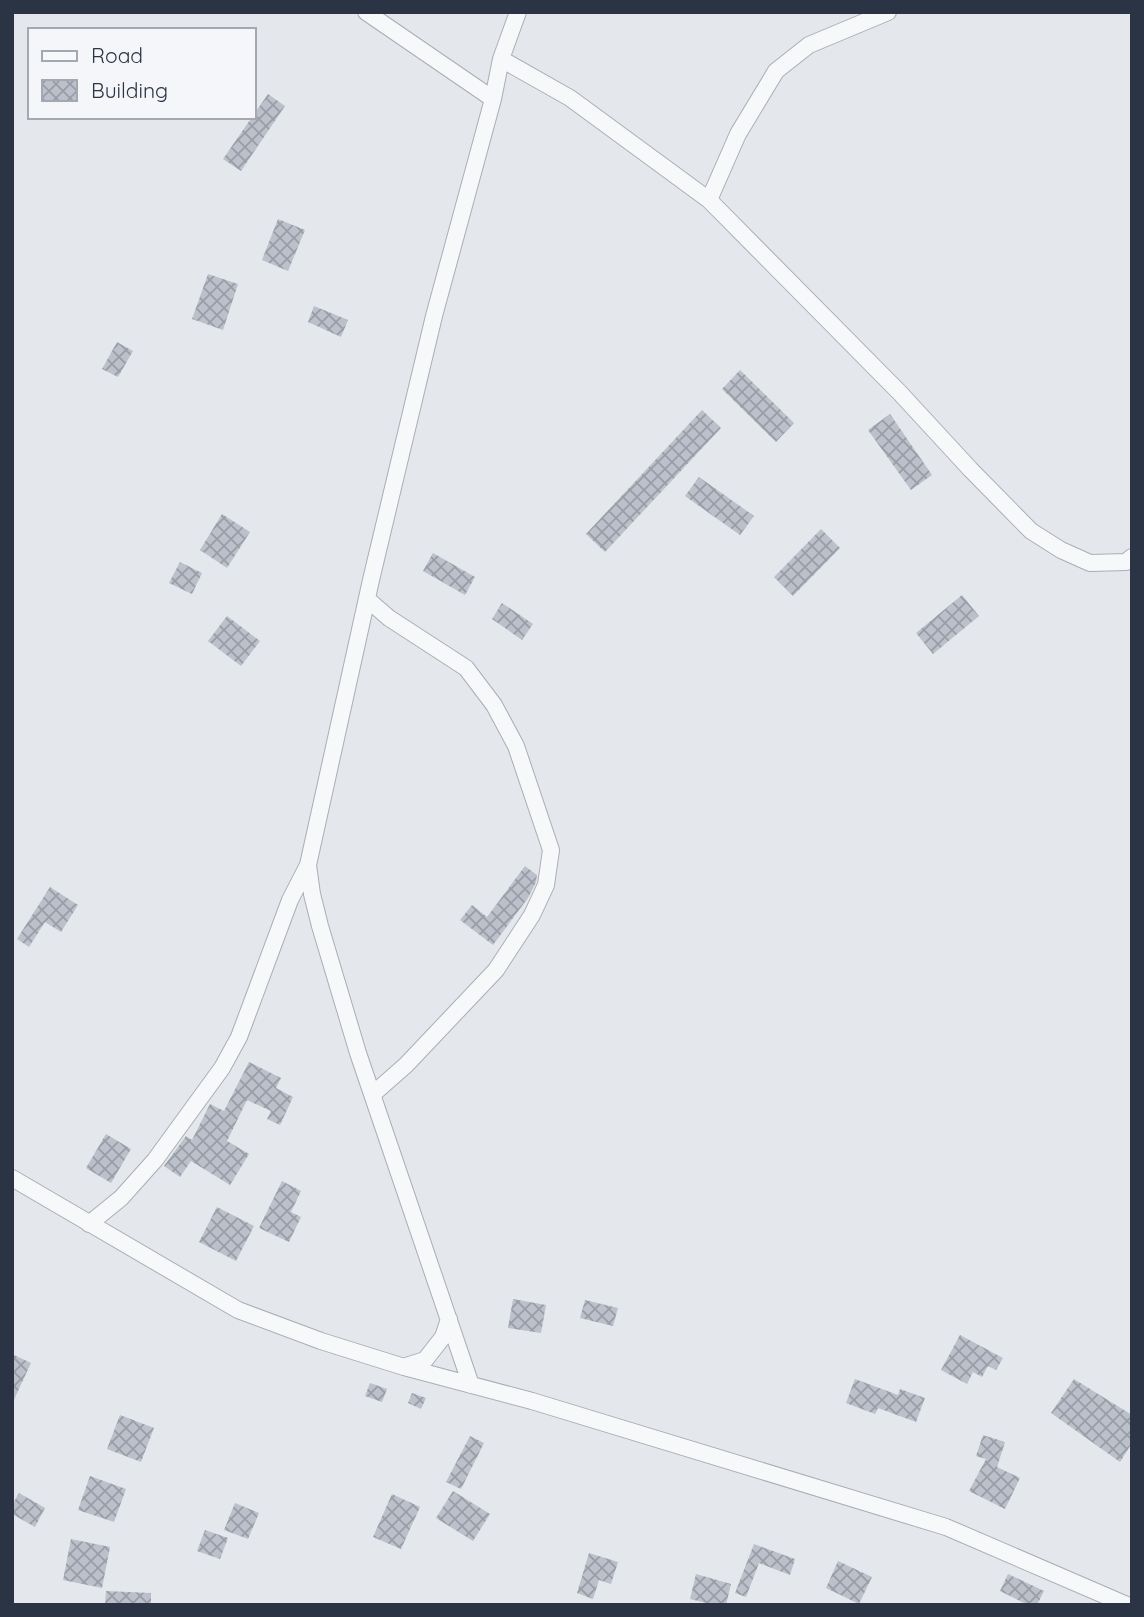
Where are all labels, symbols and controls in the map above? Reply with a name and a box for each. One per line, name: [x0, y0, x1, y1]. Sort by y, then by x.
legend: [28, 28, 256, 119]
text: Road: [91, 42, 143, 68]
text: Building: [91, 77, 168, 103]

